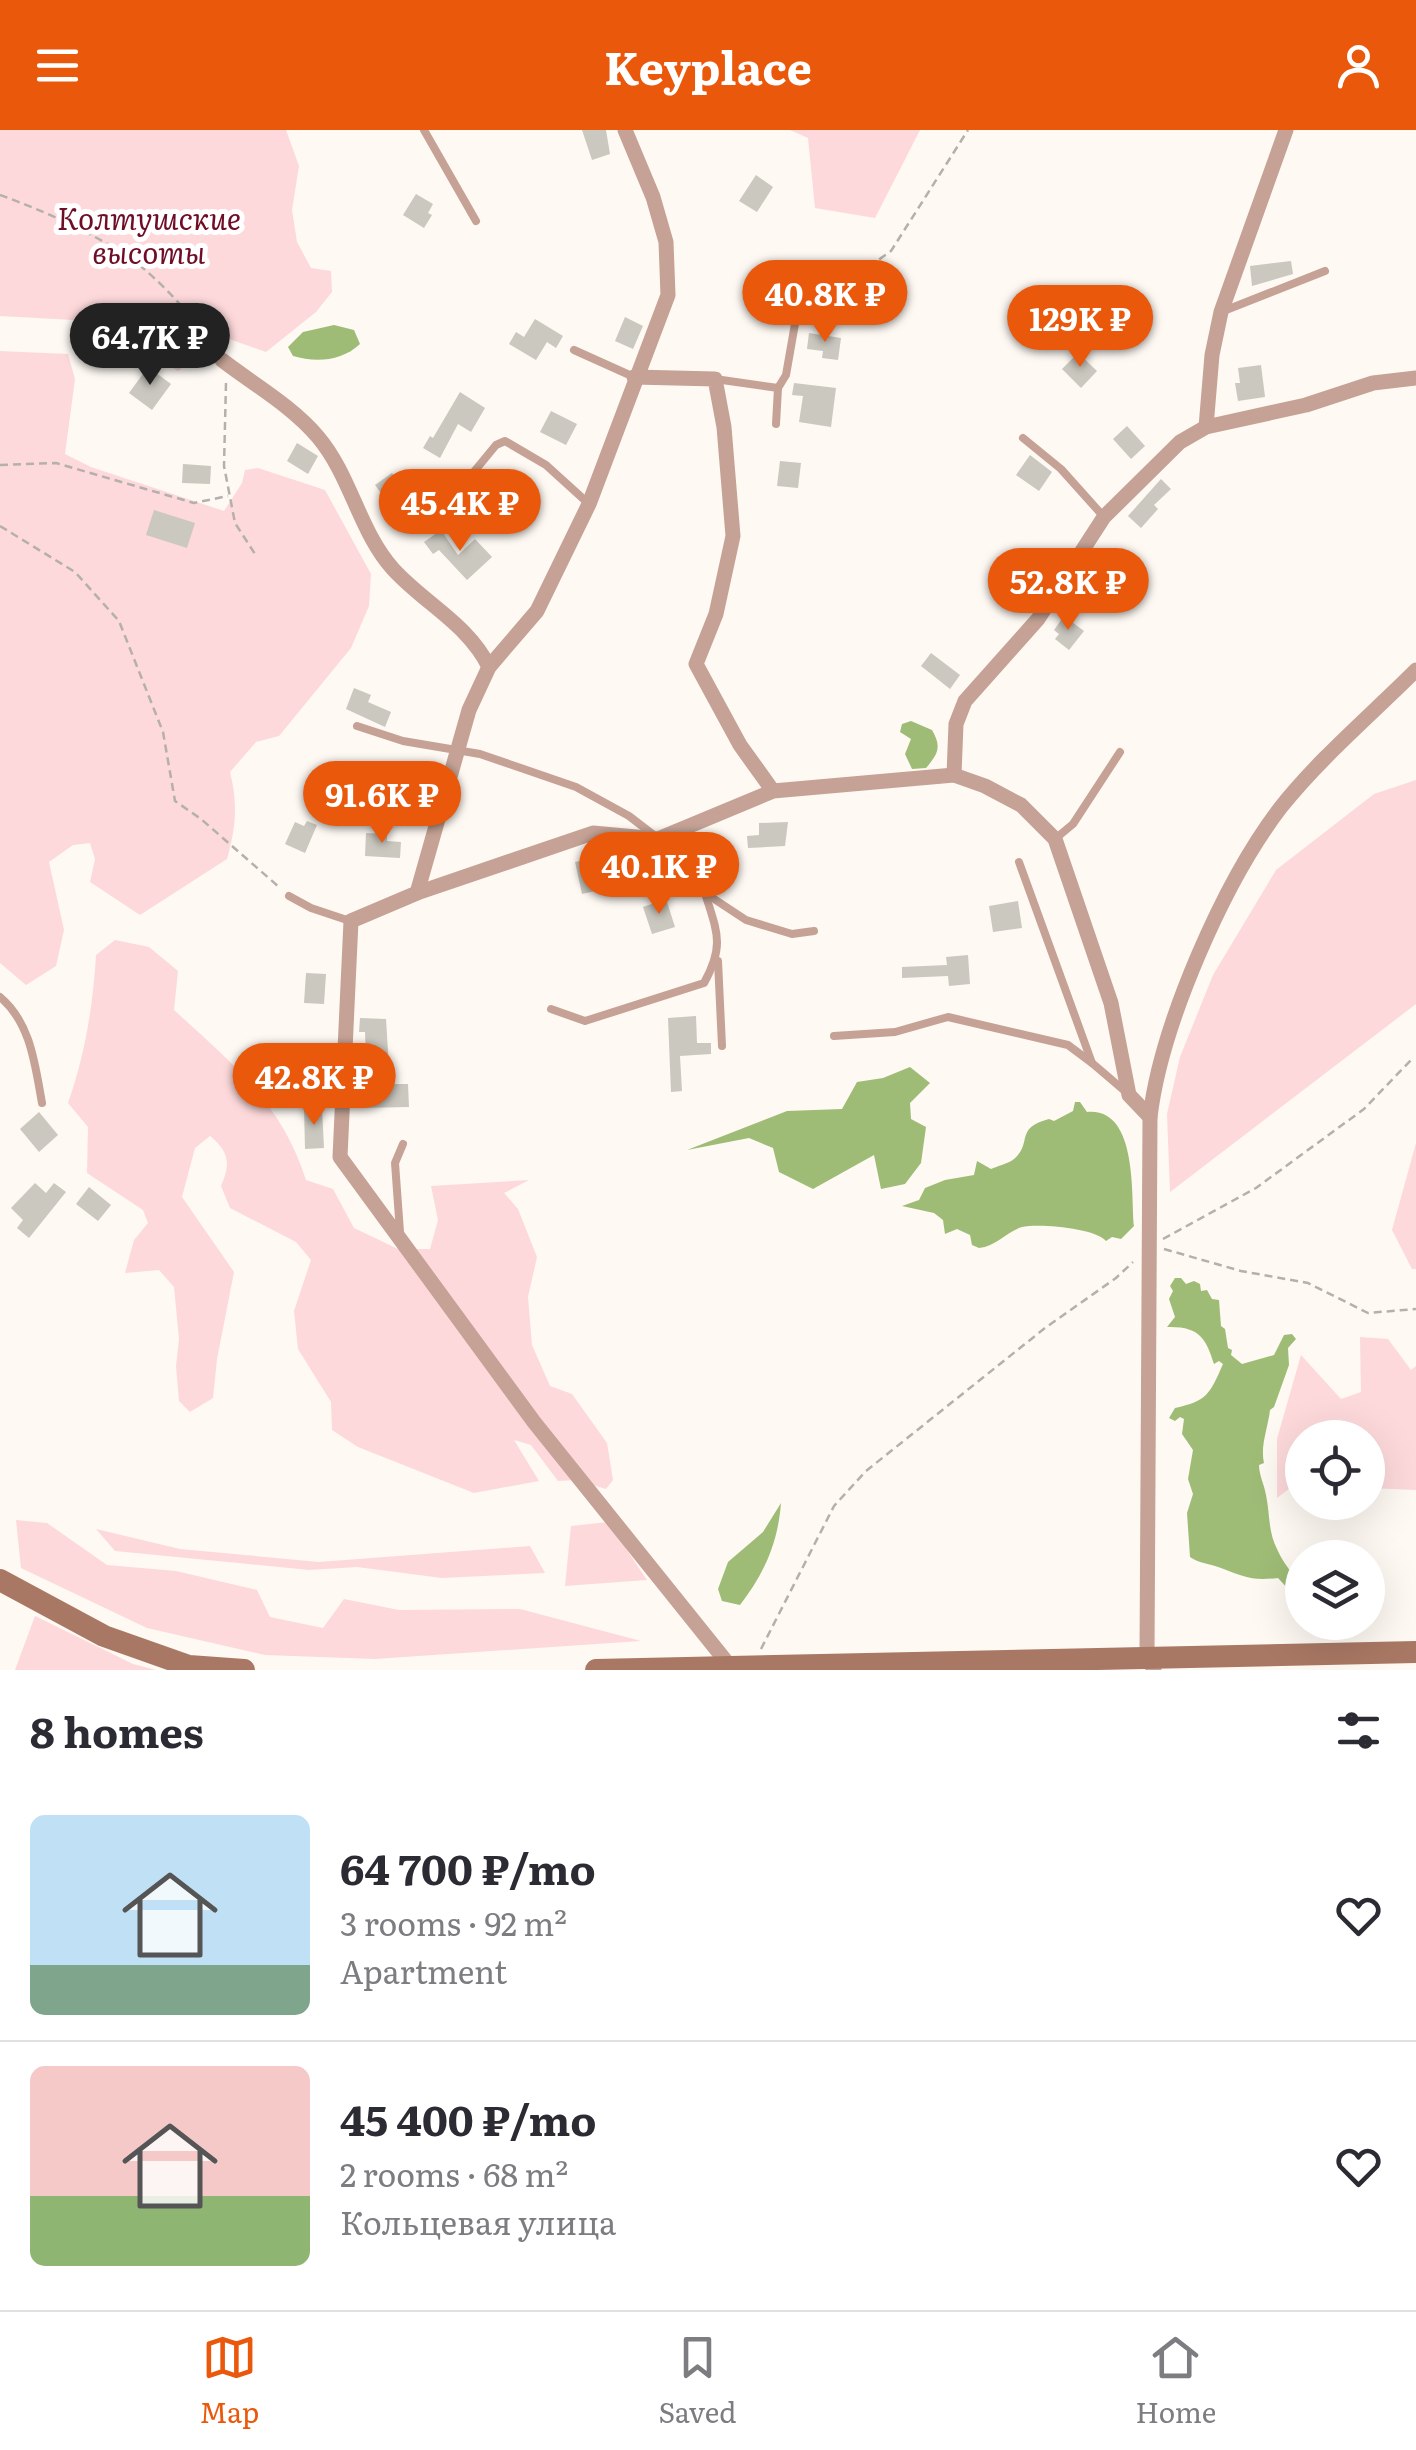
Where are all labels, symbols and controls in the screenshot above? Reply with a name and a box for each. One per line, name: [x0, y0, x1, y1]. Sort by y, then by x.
text: Keyplace: [604, 32, 812, 99]
icon: menu: [30, 38, 85, 93]
icon: person: [1331, 38, 1386, 93]
park label: Колтушские высоты: [57, 195, 241, 273]
pin: 40.8K ₽: [733, 260, 917, 345]
text: 40.8K ₽: [764, 268, 886, 316]
pin: 129K ₽: [999, 285, 1161, 370]
text: 129K ₽: [1029, 293, 1131, 341]
pin: 64.7K ₽: [58, 303, 242, 388]
text: 64.7K ₽: [92, 311, 208, 359]
pin: 45.4K ₽: [368, 469, 552, 554]
text: 45.4K ₽: [401, 477, 519, 525]
pin: 52.8K ₽: [976, 548, 1160, 633]
text: 52.8K ₽: [1010, 556, 1126, 604]
pin: 91.6K ₽: [290, 761, 474, 846]
text: 91.6K ₽: [325, 769, 439, 817]
pin: 40.1K ₽: [567, 832, 751, 917]
text: 40.1K ₽: [601, 840, 717, 888]
pin: 42.8K ₽: [222, 1043, 406, 1128]
text: 42.8K ₽: [255, 1051, 373, 1099]
map controls: [1285, 1420, 1385, 1640]
button: locate: [1285, 1420, 1385, 1520]
button: layers: [1285, 1540, 1385, 1640]
text: 8 homes: [30, 1699, 204, 1761]
icon: filters: [1331, 1703, 1386, 1758]
text: 64 700 ₽/mo: [340, 1836, 596, 1898]
icon: home: [110, 1855, 230, 1975]
icon: heart: [1331, 1888, 1386, 1943]
text: 3 rooms · 92 m²: [340, 1898, 567, 1946]
text: Apartment: [340, 1946, 507, 1994]
text: 45 400 ₽/mo: [340, 2087, 596, 2149]
icon: home: [110, 2106, 230, 2226]
icon: heart: [1331, 2139, 1386, 2194]
text: 2 rooms · 68 m²: [340, 2149, 568, 2197]
text: Кольцевая улица: [340, 2197, 616, 2245]
tab: Map: [200, 2330, 259, 2432]
tab: Saved: [658, 2330, 736, 2432]
tab: Home: [1136, 2330, 1216, 2432]

